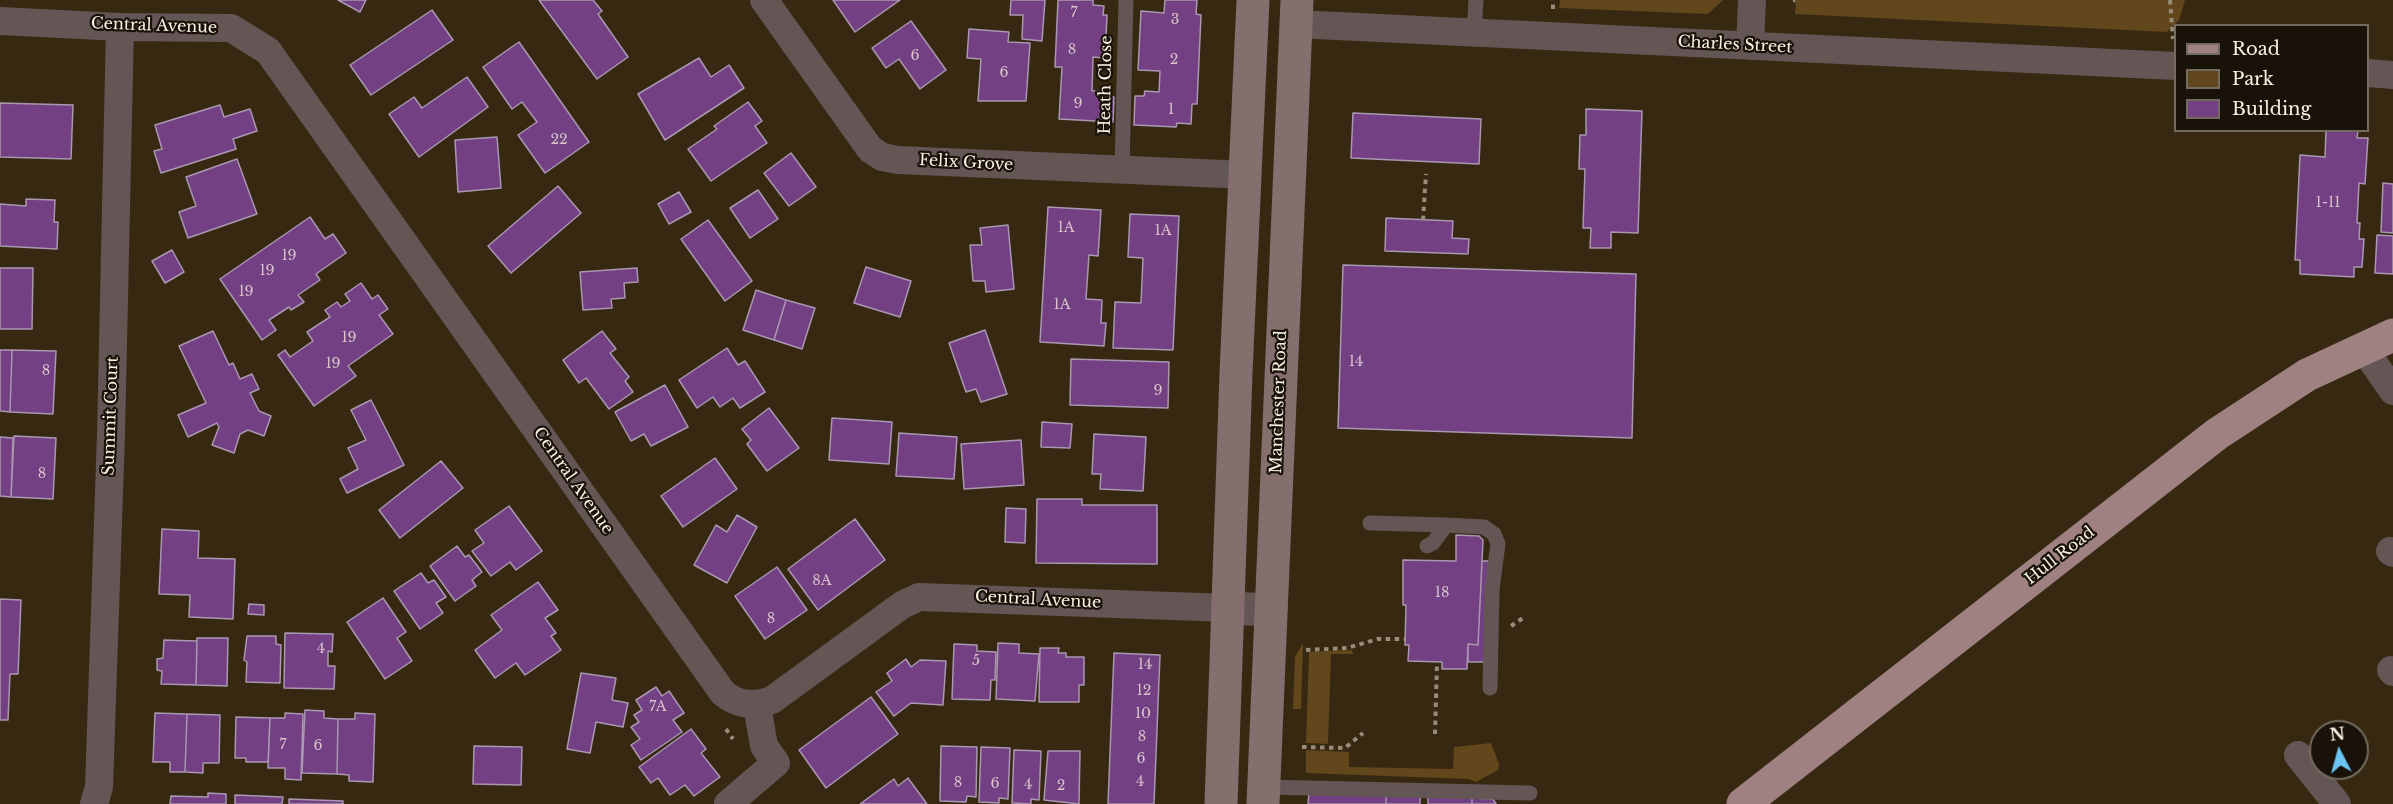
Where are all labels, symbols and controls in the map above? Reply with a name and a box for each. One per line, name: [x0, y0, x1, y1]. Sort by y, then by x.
house number: 7: [1070, 5, 1078, 21]
house number: 3: [1171, 12, 1179, 28]
street label: Central Avenue: [91, 14, 217, 38]
legend: [2174, 24, 2369, 132]
street label: Charles Street: [1677, 32, 1793, 58]
street label: Heath Close: [1096, 35, 1116, 135]
text: Road: [2232, 38, 2280, 60]
house number: 8: [1068, 42, 1076, 58]
house number: 6: [910, 48, 920, 64]
house number: 2: [1170, 52, 1178, 68]
house number: 6: [999, 65, 1009, 81]
text: Park: [2232, 68, 2274, 90]
house number: 9: [1073, 96, 1083, 112]
text: Building: [2232, 98, 2311, 120]
house number: 1: [1168, 102, 1174, 118]
house number: 22: [550, 132, 568, 148]
street label: Felix Grove: [918, 151, 1014, 175]
house number: 1-11: [2315, 195, 2341, 211]
house number: 1A: [1057, 220, 1075, 236]
house number: 1A: [1154, 223, 1172, 239]
house number: 19: [281, 248, 297, 264]
house number: 19: [259, 263, 275, 279]
house number: 19: [238, 284, 254, 300]
house number: 1A: [1053, 297, 1071, 313]
house number: 19: [341, 330, 357, 346]
street label: Manchester Road: [1267, 330, 1291, 474]
house number: 14: [1349, 354, 1363, 370]
street label: Summit Court: [99, 356, 123, 476]
house number: 19: [325, 356, 341, 372]
house number: 8: [42, 363, 50, 379]
house number: 9: [1153, 383, 1163, 399]
street label: Central Avenue: [529, 424, 617, 538]
house number: 8: [38, 466, 46, 482]
street label: Hull Road: [2021, 523, 2099, 589]
house number: 8A: [812, 573, 832, 589]
house number: 18: [1435, 585, 1449, 601]
street label: Central Avenue: [974, 587, 1102, 613]
house number: 8: [767, 611, 775, 627]
house number: 4: [317, 641, 325, 657]
house number: 5: [972, 653, 980, 669]
house number: 14: [1138, 657, 1152, 673]
house number: 12: [1137, 683, 1151, 699]
house number: 7A: [649, 699, 667, 715]
house number: 10: [1135, 706, 1151, 722]
north arrow: [2309, 720, 2369, 780]
text: N: [2329, 723, 2346, 745]
house number: 8: [1138, 729, 1146, 745]
house number: 7: [279, 737, 287, 753]
house number: 6: [313, 738, 323, 754]
house number: 6: [1136, 751, 1146, 767]
house number: 4: [1136, 774, 1144, 790]
house number: 8: [954, 775, 962, 791]
house number: 6: [990, 776, 1000, 792]
house number: 4: [1024, 777, 1032, 793]
house number: 2: [1057, 778, 1065, 794]

